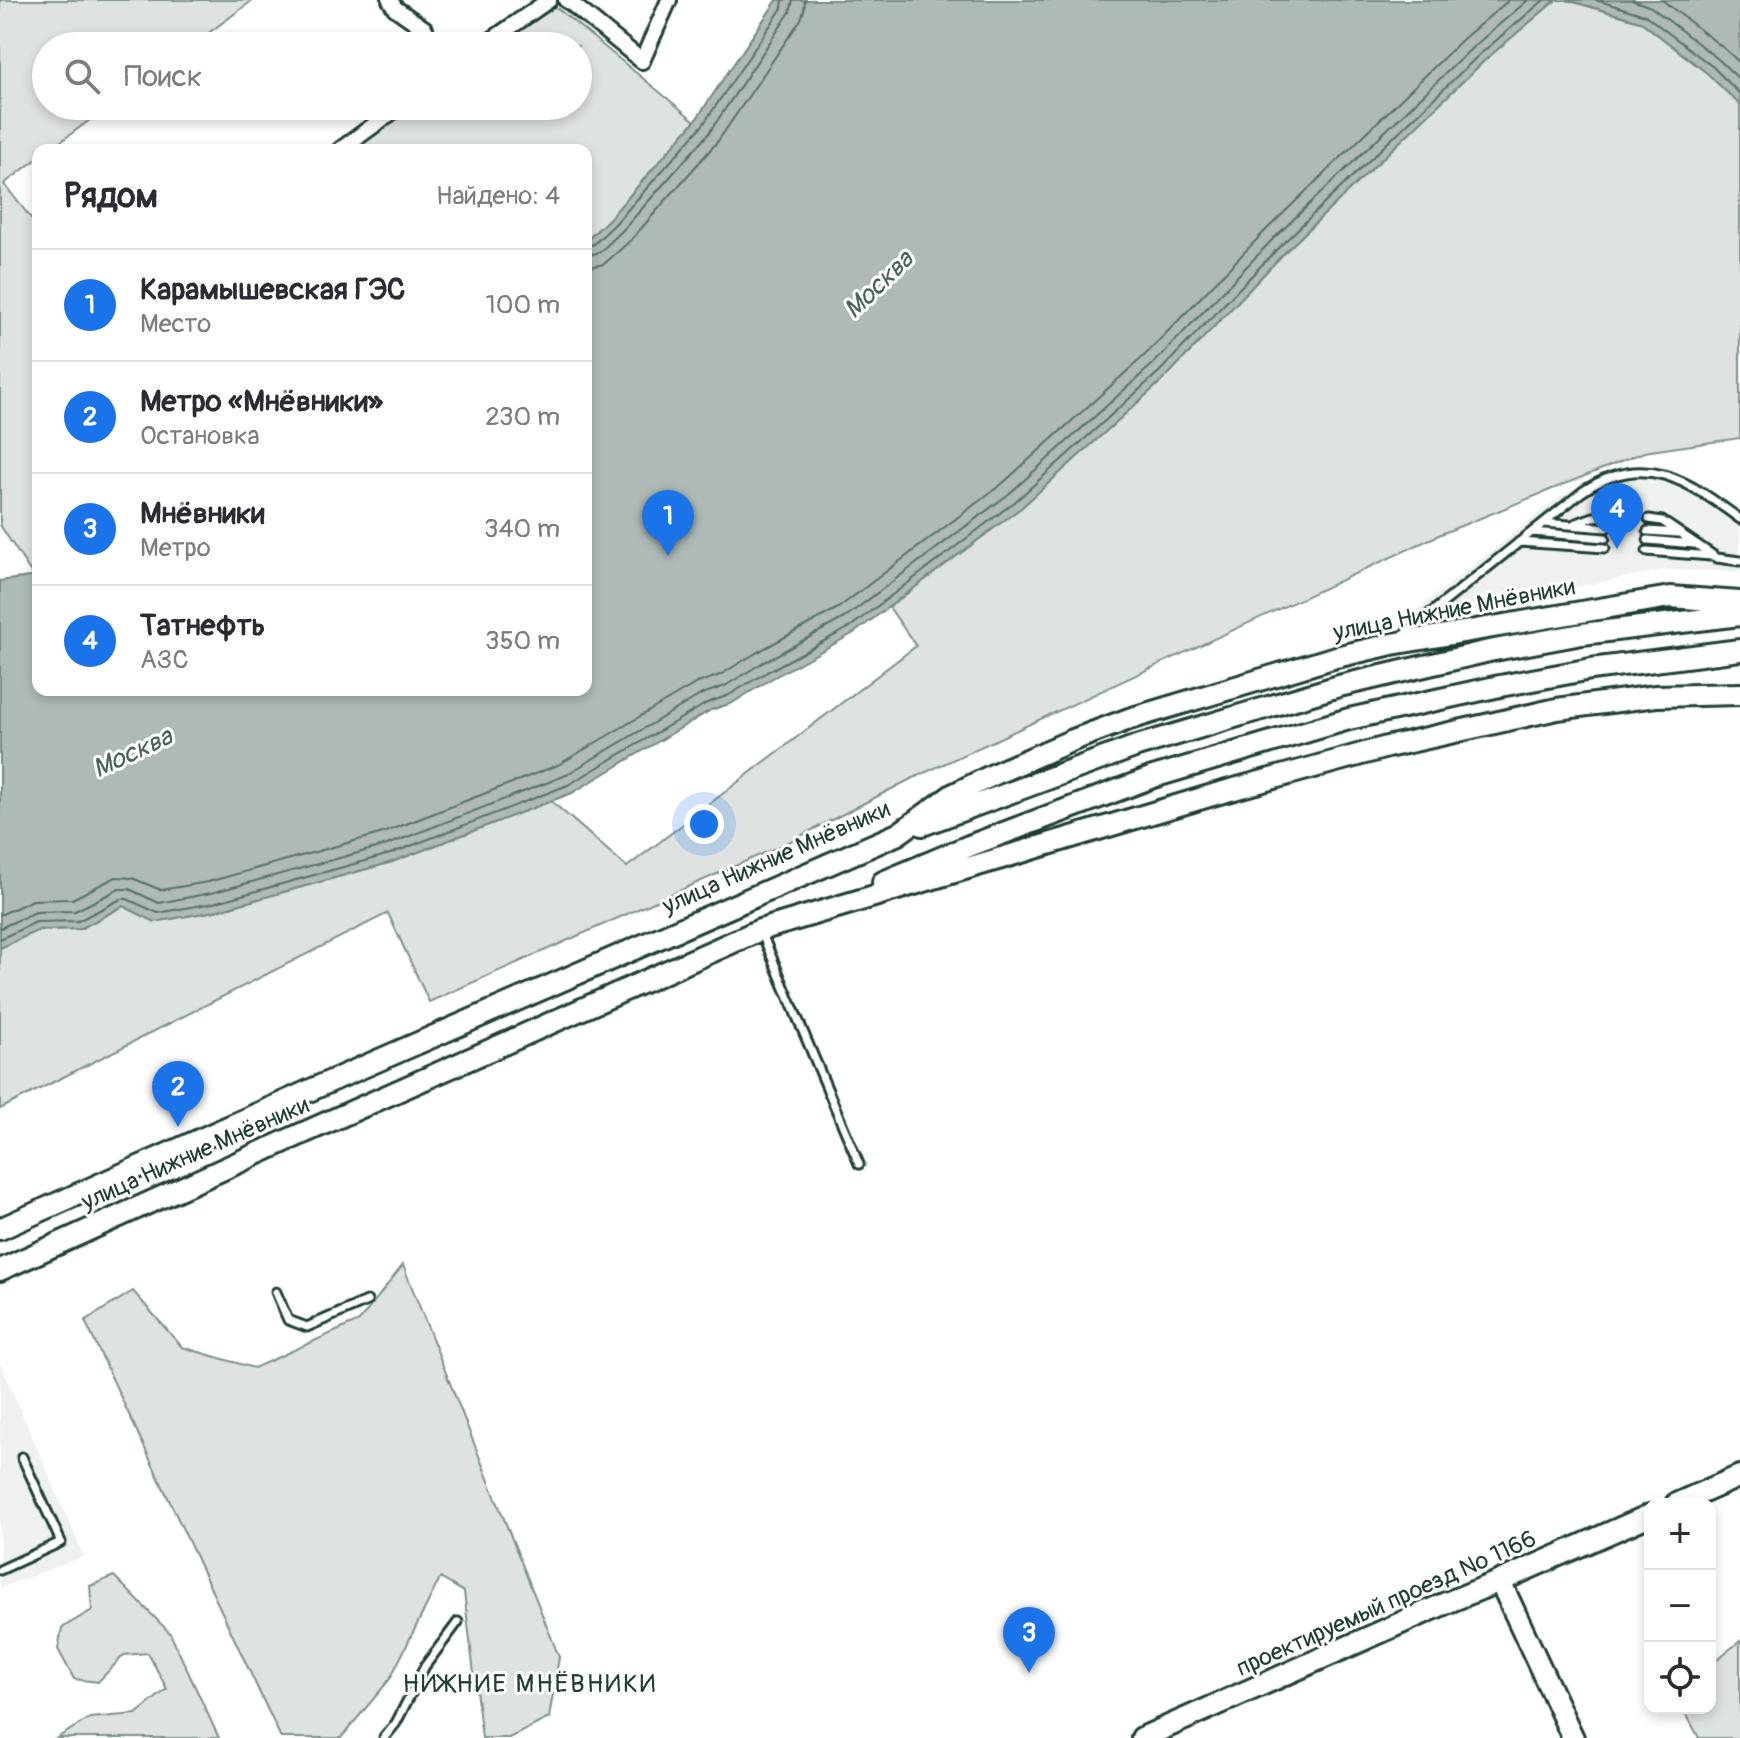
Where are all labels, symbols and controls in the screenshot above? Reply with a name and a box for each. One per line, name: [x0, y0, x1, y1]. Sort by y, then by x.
search box: [32, 32, 592, 120]
icon: search: [60, 54, 104, 98]
text: Поиск: [124, 58, 202, 95]
text: Рядом: [64, 175, 158, 218]
text: Найдено: 4: [436, 180, 560, 212]
water label: Москва: [837, 243, 921, 325]
text: Карамышевская ГЭС: [140, 271, 405, 308]
text: 1: [85, 289, 95, 321]
text: 100 m: [486, 289, 560, 321]
text: Место: [140, 308, 211, 340]
text: Метро «Мнёвники»: [140, 383, 383, 420]
text: 2: [83, 401, 97, 433]
text: 230 m: [485, 401, 560, 433]
text: Остановка: [140, 420, 260, 452]
pin: 4: [1591, 483, 1643, 549]
pin: 1: [642, 490, 694, 556]
text: Мнёвники: [140, 495, 265, 532]
text: 3: [83, 513, 97, 545]
text: 340 m: [484, 513, 560, 545]
text: Метро: [140, 532, 211, 564]
street label: улица Нижние Мнёвники: [1330, 572, 1578, 647]
text: Татнефть: [140, 607, 265, 644]
text: 4: [82, 625, 98, 657]
text: 350 m: [485, 625, 560, 657]
text: АЗС: [140, 644, 189, 676]
water label: Москва: [88, 720, 179, 785]
street label: улица Нижние Мнёвники: [657, 794, 895, 921]
your location: [684, 804, 724, 844]
pin: 2: [152, 1061, 204, 1127]
street label: улица Нижние Мнёвники: [76, 1090, 314, 1217]
map controls: [1644, 1498, 1716, 1714]
button: +: [1644, 1498, 1716, 1570]
street label: проектируемый проезд № 1166: [1232, 1524, 1541, 1683]
button: −: [1644, 1570, 1716, 1642]
pin: 3: [1003, 1607, 1055, 1673]
button: locate: [1644, 1642, 1716, 1714]
district label: НИЖНИЕ МНЁВНИКИ: [403, 1668, 657, 1700]

